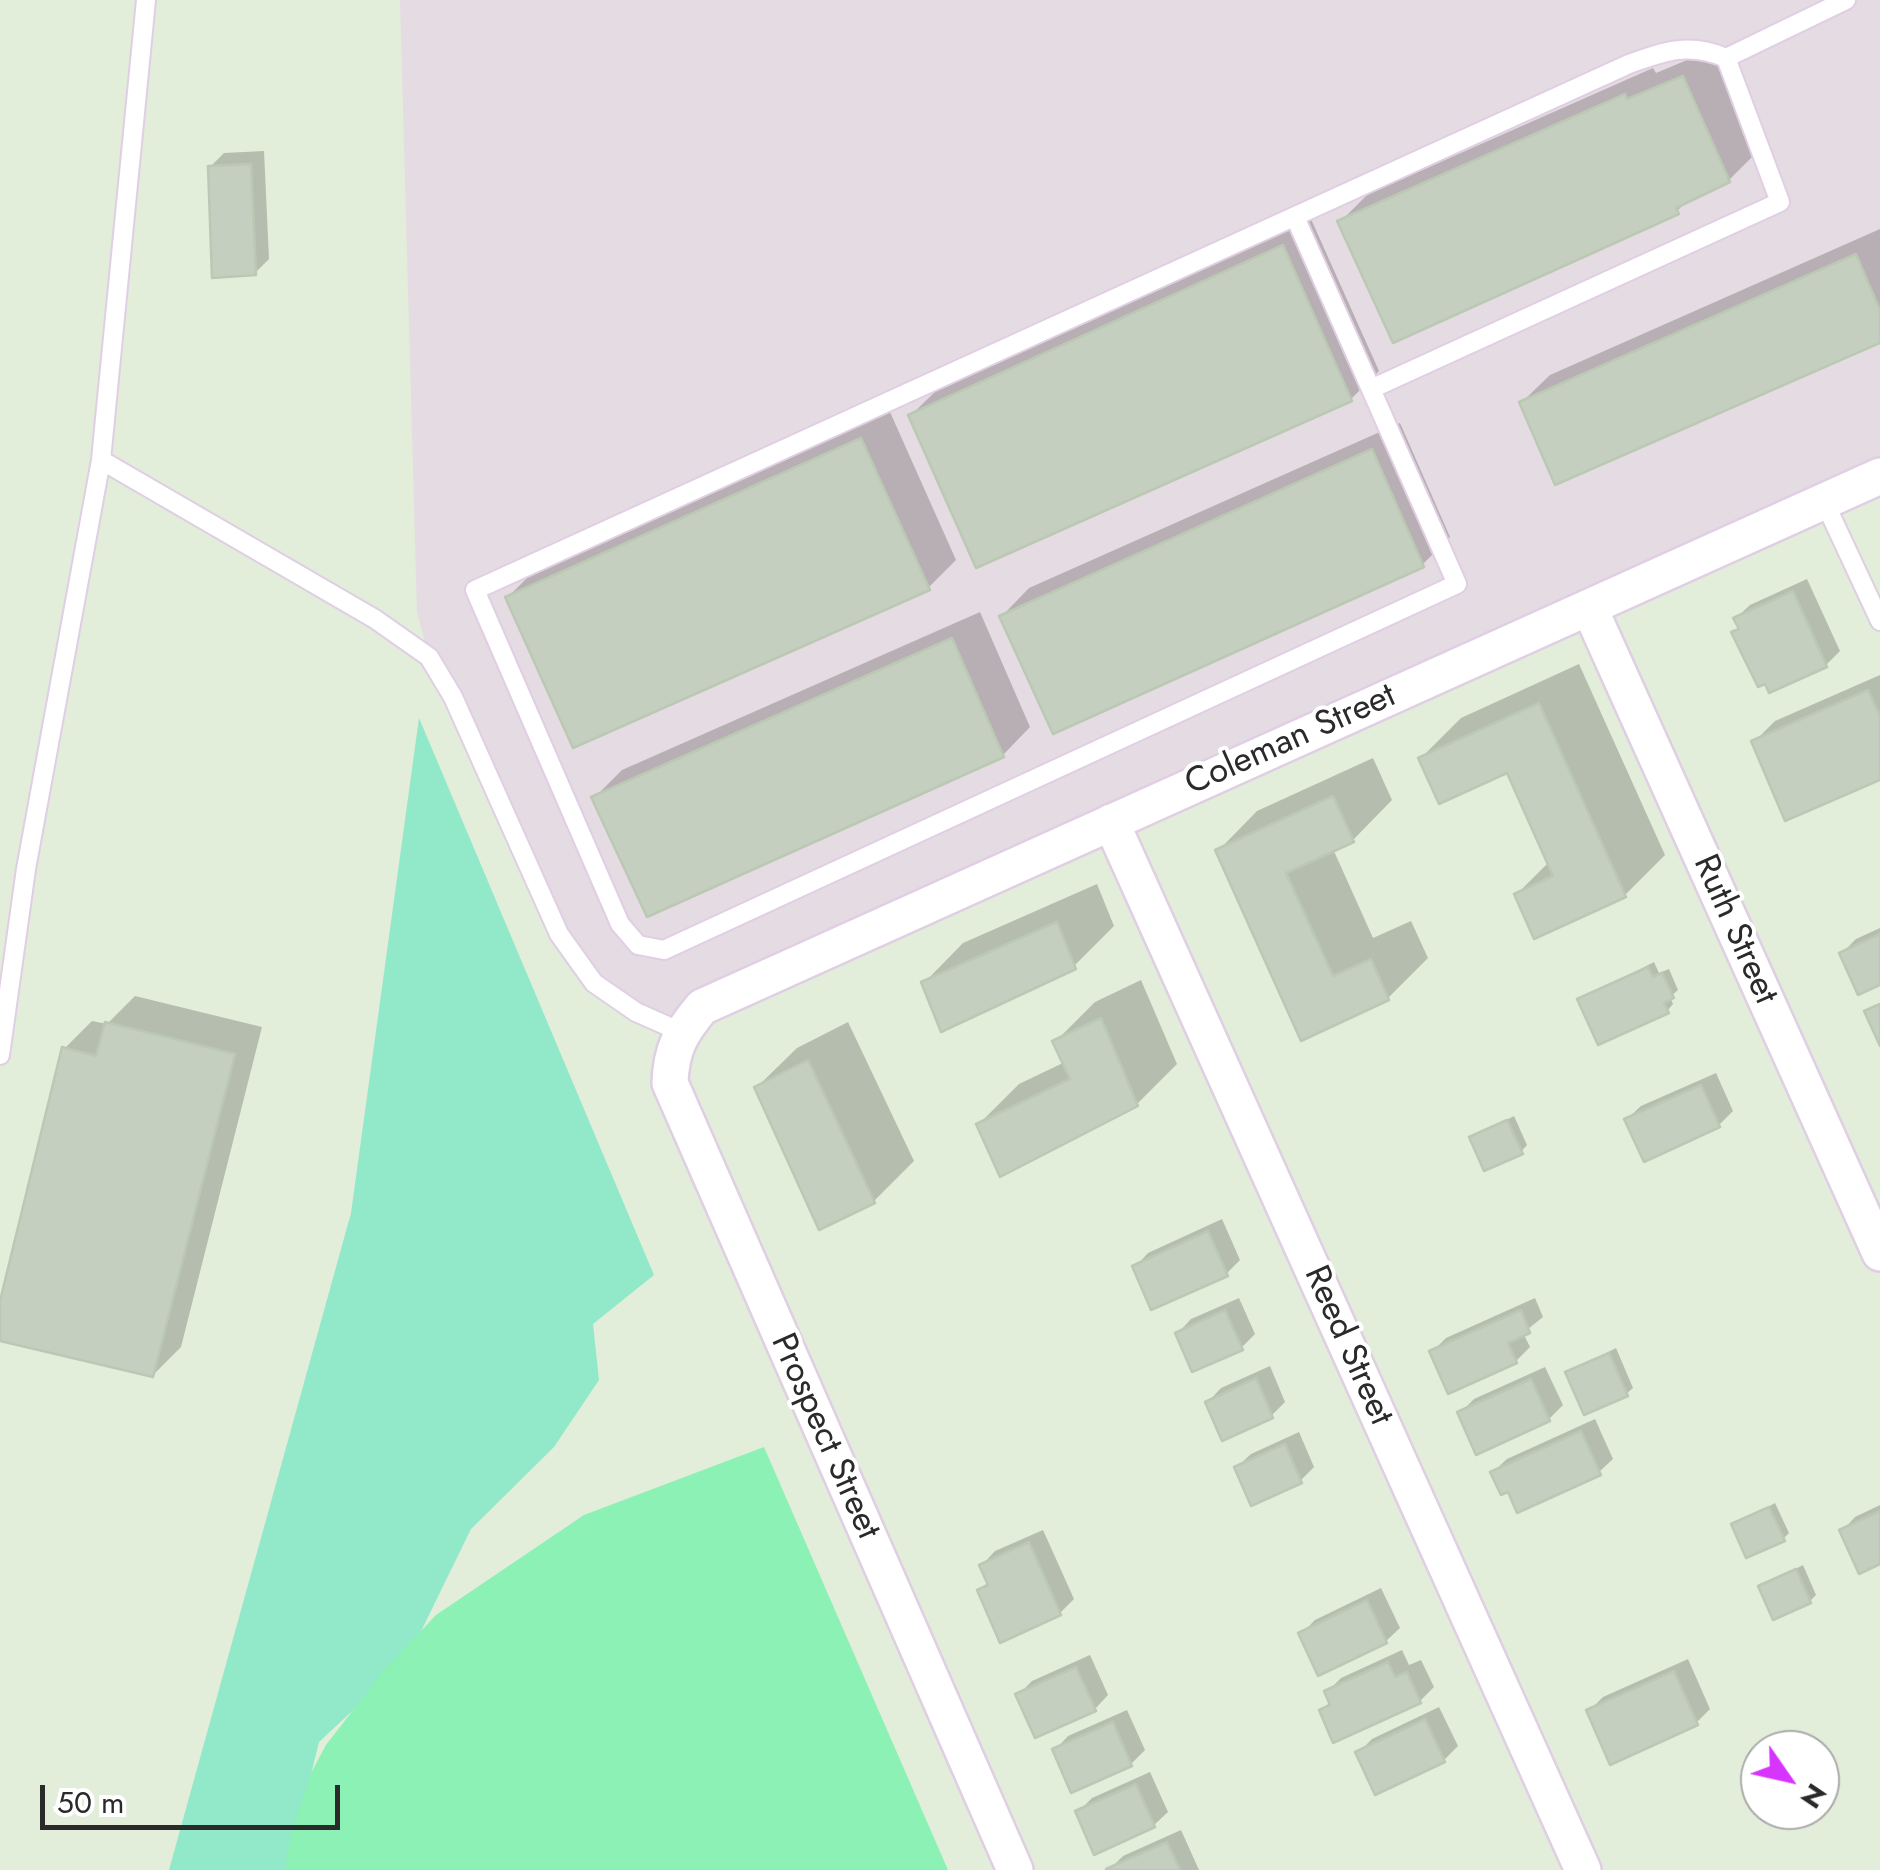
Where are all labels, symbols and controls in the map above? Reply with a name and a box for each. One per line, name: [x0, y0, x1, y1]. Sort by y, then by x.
street label: Coleman Street: [1179, 676, 1403, 806]
street label: Ruth Street: [1683, 849, 1785, 1011]
street label: Reed Street: [1293, 1260, 1401, 1432]
street label: Prospect Street: [760, 1328, 888, 1546]
north arrow: [1740, 1730, 1840, 1830]
scale bar: [45, 1765, 345, 1827]
text: N: [1790, 1775, 1837, 1817]
text: 50 m: [57, 1781, 124, 1824]

